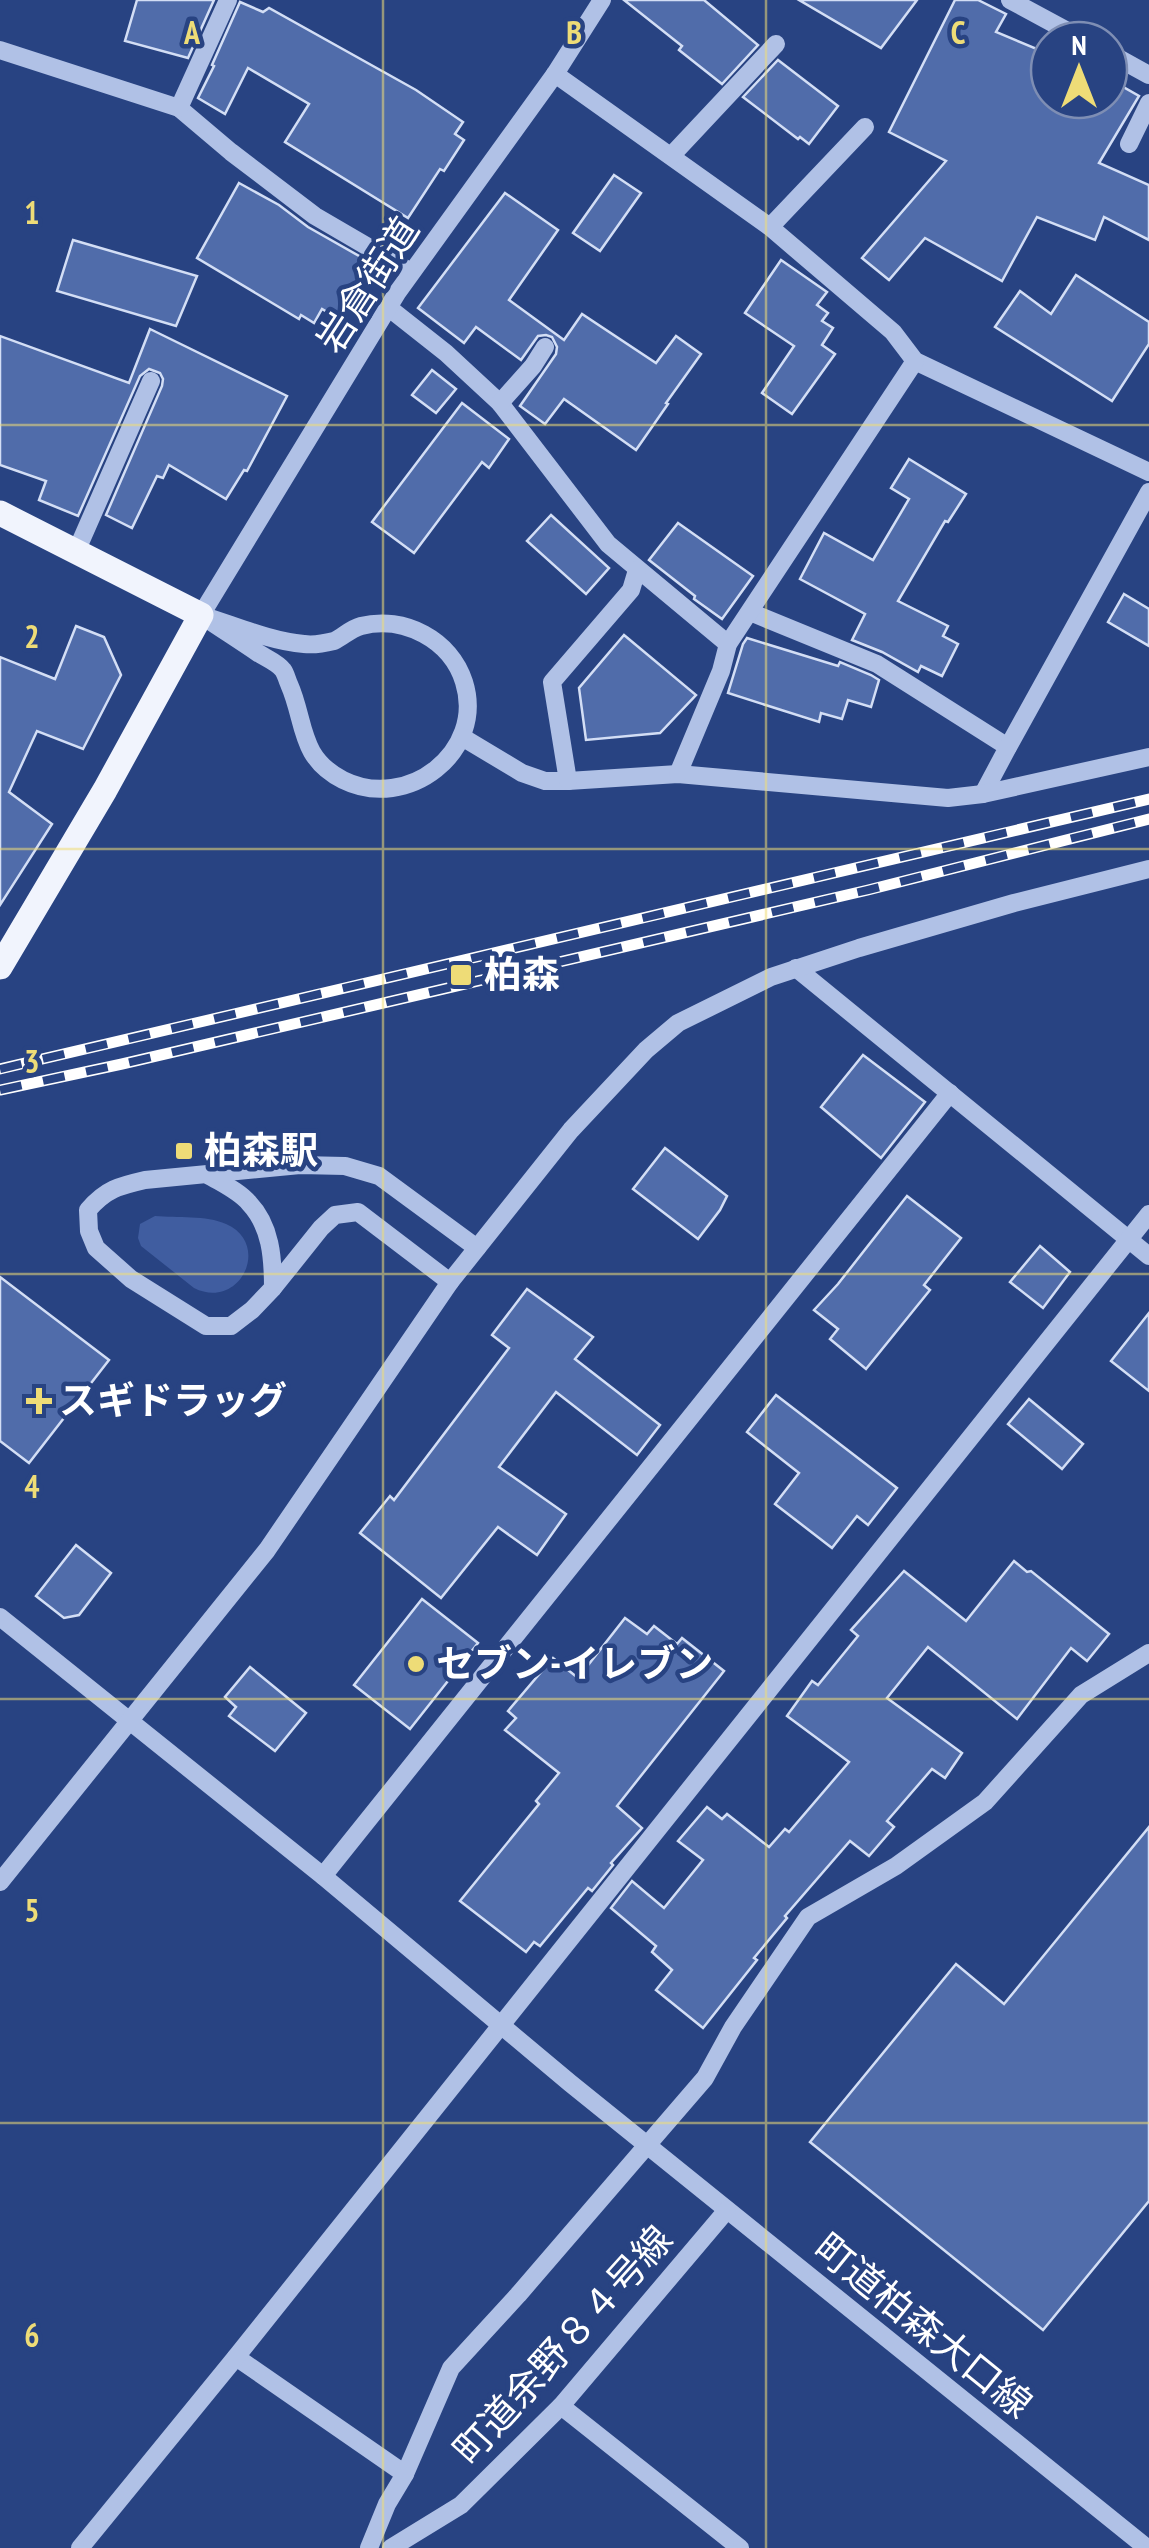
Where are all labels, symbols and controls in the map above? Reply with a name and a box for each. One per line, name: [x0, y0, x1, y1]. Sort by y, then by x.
text: A: [183, 11, 201, 53]
text: B: [566, 11, 582, 53]
text: C: [951, 11, 966, 53]
north arrow: [1029, 20, 1129, 120]
text: N: [1071, 26, 1087, 63]
text: 1: [24, 191, 40, 233]
street label: 岩倉街道: [305, 207, 429, 361]
text: 2: [24, 615, 40, 657]
place label: 柏森: [484, 949, 560, 998]
marker: 柏森: [448, 962, 474, 988]
text: 3: [24, 1040, 40, 1082]
place label: 柏森駅: [204, 1125, 318, 1174]
marker: 柏森駅: [173, 1140, 195, 1162]
place label: スギドラッグ: [59, 1375, 287, 1424]
marker: スギドラッグ: [28, 1390, 50, 1412]
text: 4: [24, 1465, 40, 1507]
place label: セブン-イレブン: [436, 1638, 713, 1687]
marker: セブン-イレブン: [405, 1653, 427, 1675]
text: 5: [24, 1889, 40, 1931]
street label: 町道余野８４号線: [442, 2215, 682, 2473]
street label: 町道柏森大口線: [805, 2222, 1043, 2428]
text: 6: [24, 2314, 40, 2356]

